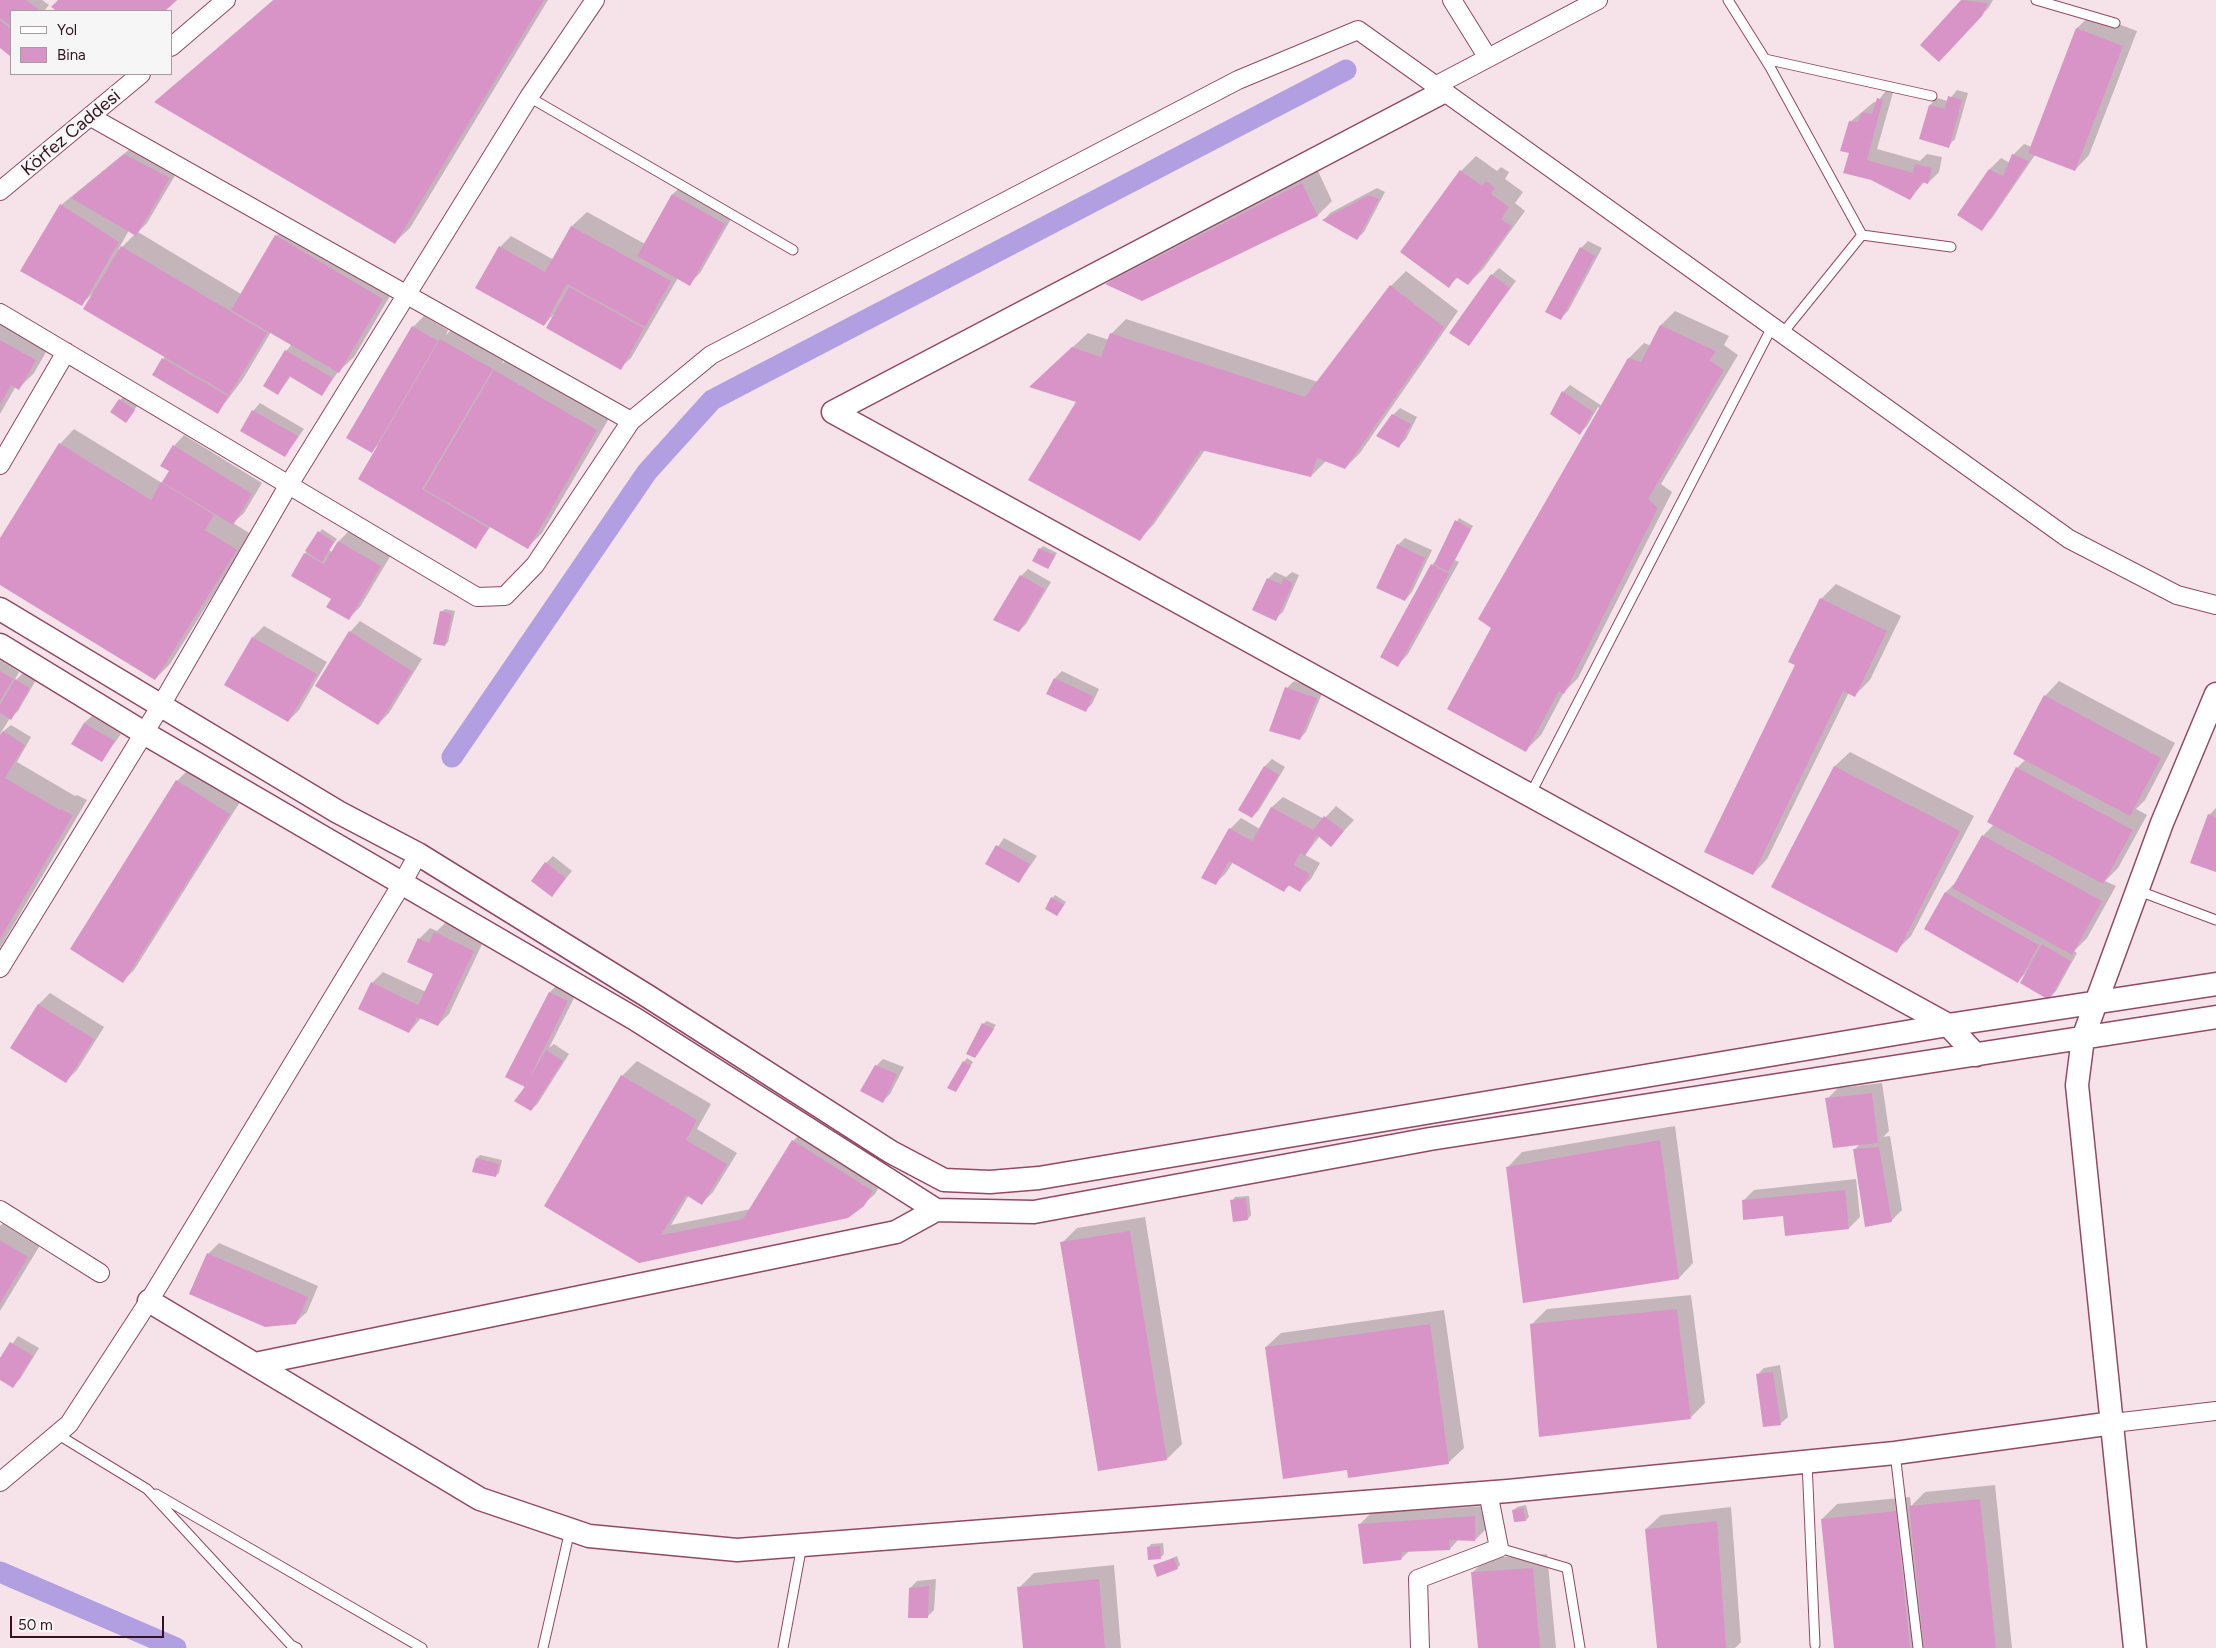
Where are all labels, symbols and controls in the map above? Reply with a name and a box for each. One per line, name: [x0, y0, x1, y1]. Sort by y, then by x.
legend: [10, 10, 172, 75]
text: Yol: [57, 21, 77, 39]
text: Bina: [57, 46, 86, 64]
street label: Körfez Caddesi: [17, 85, 125, 181]
scale bar: [12, 1606, 166, 1638]
text: 50 m: [18, 1616, 53, 1634]

